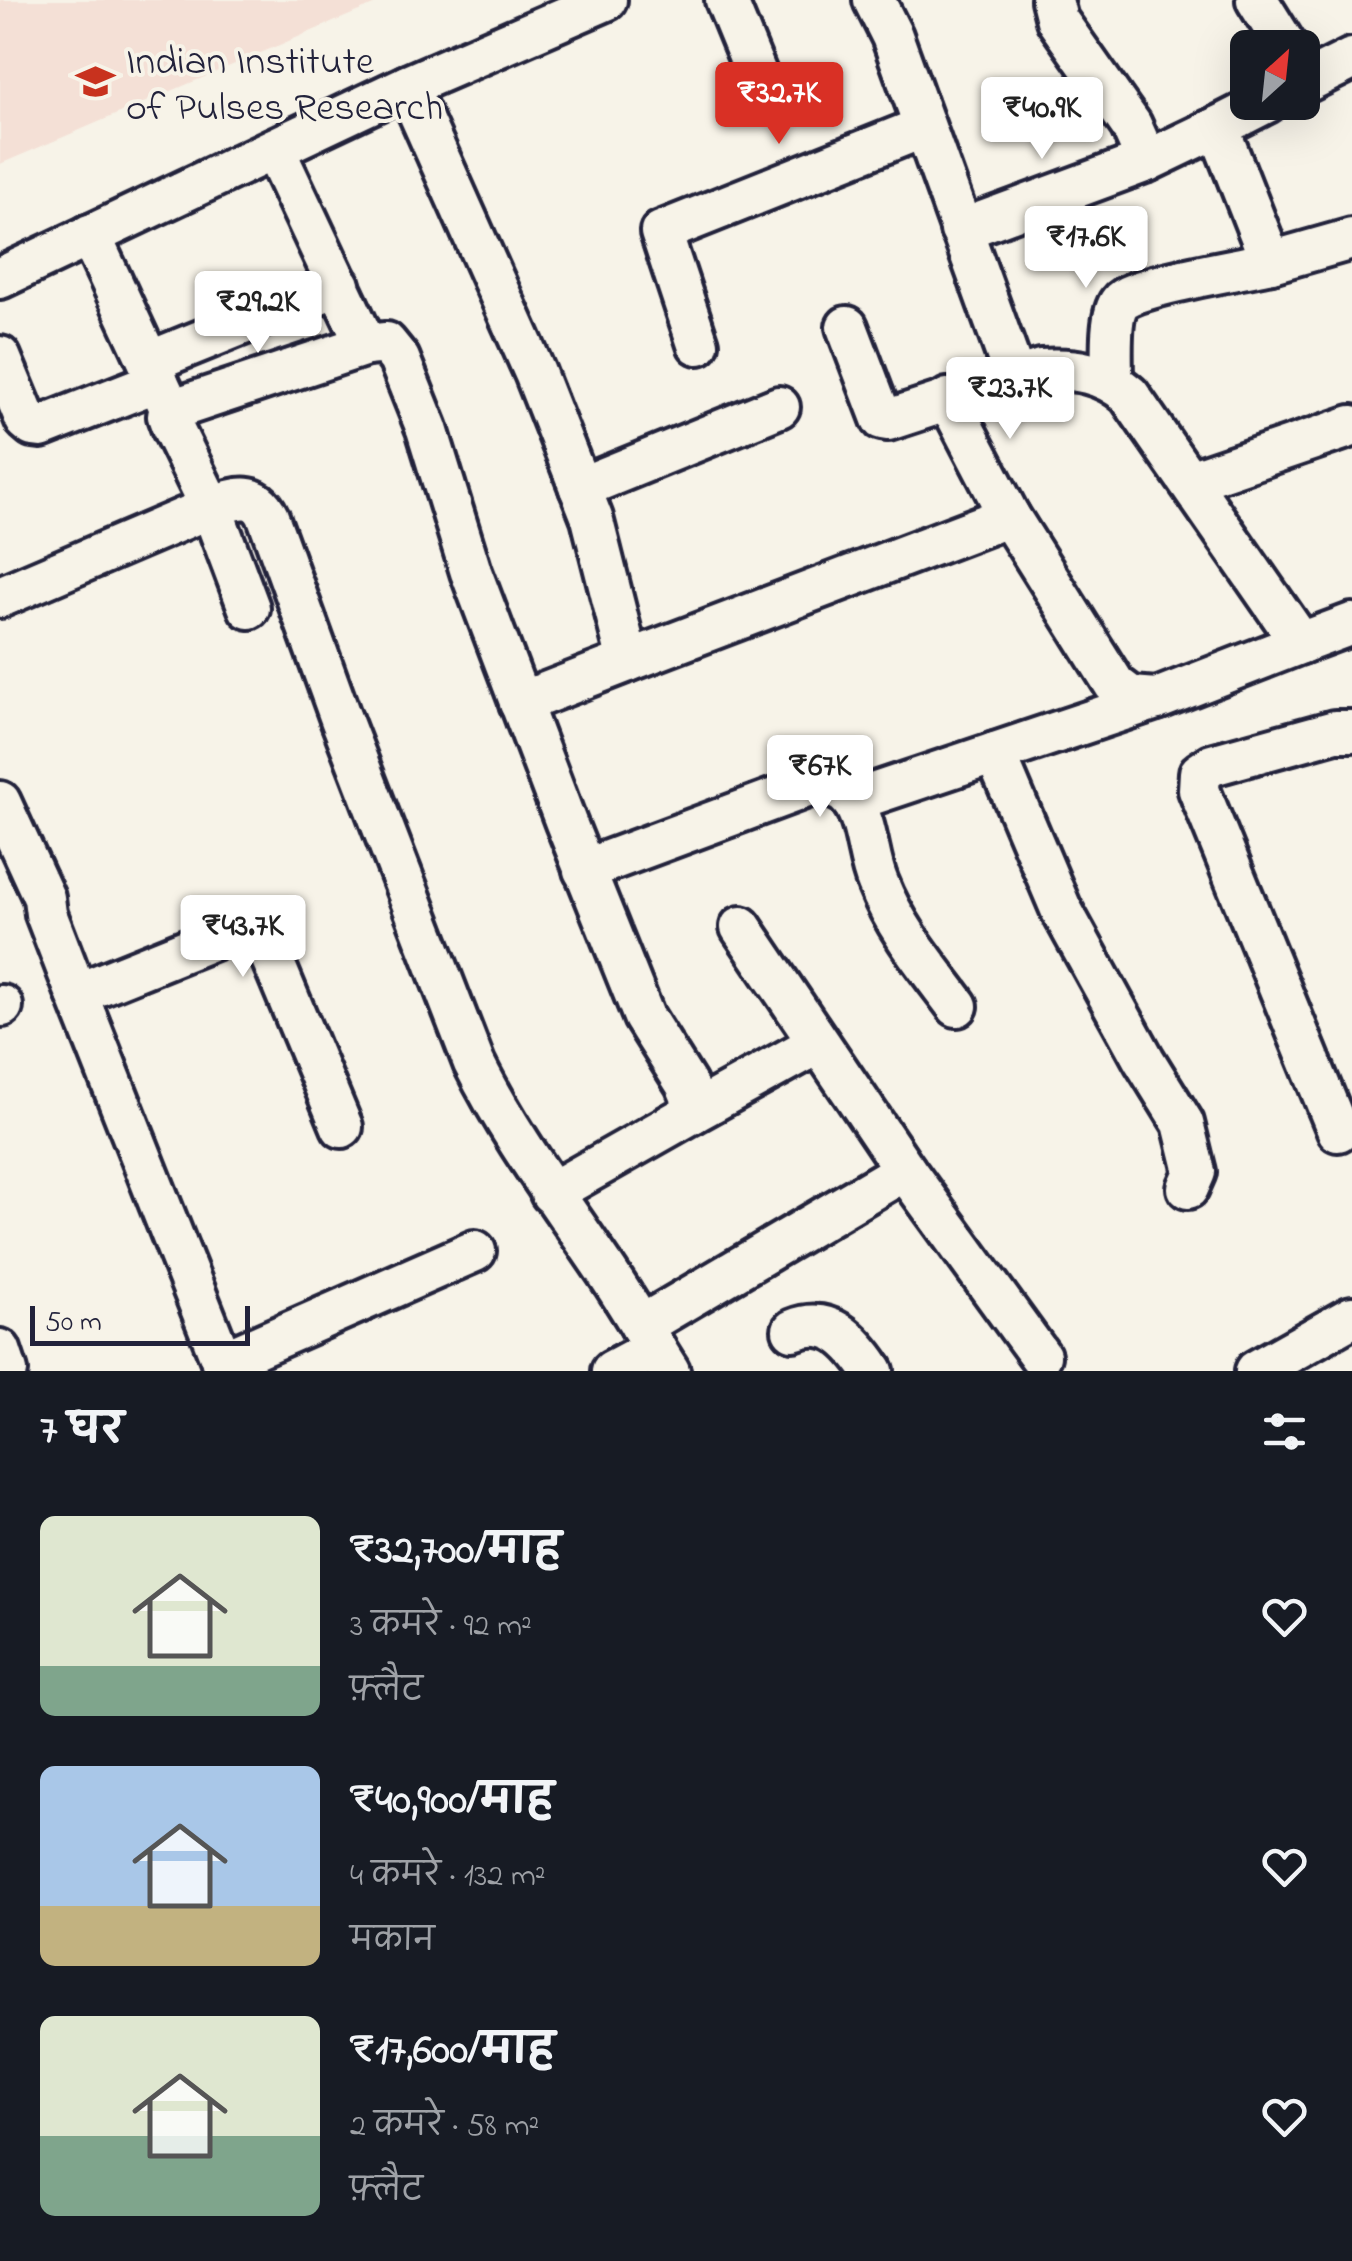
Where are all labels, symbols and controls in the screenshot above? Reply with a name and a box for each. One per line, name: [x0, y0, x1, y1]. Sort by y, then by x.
north arrow: [1230, 30, 1320, 120]
map controls: [1230, 30, 1320, 120]
place label: Indian Institute of Pulses Research: [126, 34, 443, 139]
school or university icon: Indian Institute of Pulses Research: [75, 61, 117, 103]
pin: ₹32.7K: [698, 62, 860, 147]
text: ₹32.7K: [737, 71, 821, 118]
pin: ₹40.9K: [961, 77, 1123, 162]
text: ₹40.9K: [1003, 86, 1081, 133]
pin: ₹17.6K: [1005, 206, 1167, 291]
text: ₹17.6K: [1047, 215, 1125, 262]
pin: ₹29.2K: [177, 271, 339, 356]
text: ₹29.2K: [217, 280, 299, 327]
pin: ₹23.7K: [929, 357, 1091, 442]
text: ₹23.7K: [968, 366, 1052, 413]
pin: ₹67K: [761, 735, 879, 820]
text: ₹67K: [789, 744, 851, 791]
pin: ₹43.7K: [162, 895, 324, 980]
text: ₹43.7K: [203, 904, 283, 951]
scale bar: [30, 1301, 250, 1346]
text: 50 m: [45, 1303, 102, 1344]
text: 7 घर: [40, 1401, 124, 1462]
icon: filters: [1257, 1404, 1312, 1459]
text: ₹32,700/माह: [350, 1521, 561, 1582]
icon: home: [120, 1556, 240, 1676]
icon: heart: [1257, 1589, 1312, 1644]
text: 3 कमरे · 92 m²: [350, 1604, 532, 1651]
text: फ़्लैट: [350, 1669, 423, 1716]
text: ₹40,900/माह: [350, 1771, 554, 1832]
icon: home: [120, 1806, 240, 1926]
icon: heart: [1257, 1839, 1312, 1894]
text: 4 कमरे · 132 m²: [350, 1854, 545, 1901]
text: मकान: [350, 1919, 435, 1966]
text: ₹17,600/माह: [350, 2021, 555, 2082]
icon: home: [120, 2056, 240, 2176]
icon: heart: [1257, 2089, 1312, 2144]
text: 2 कमरे · 58 m²: [350, 2104, 539, 2151]
text: फ़्लैट: [350, 2169, 423, 2216]

